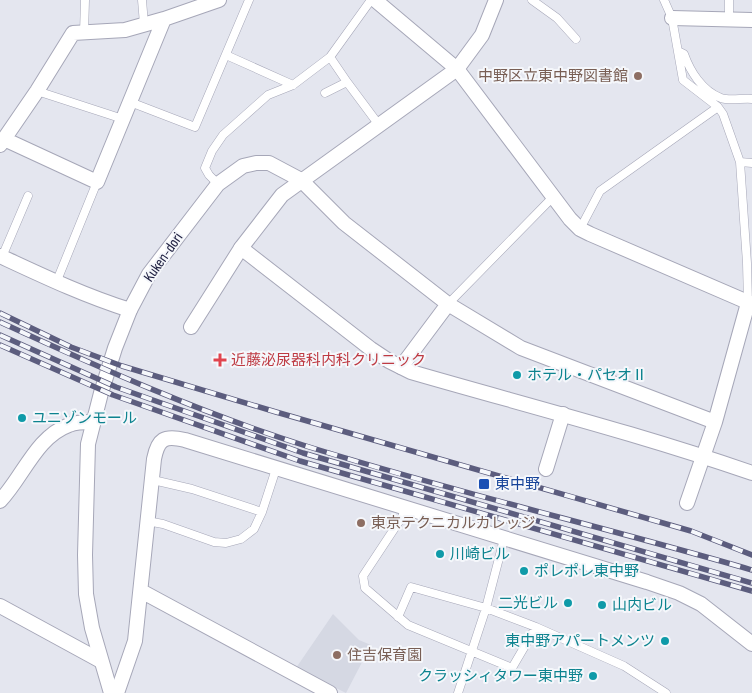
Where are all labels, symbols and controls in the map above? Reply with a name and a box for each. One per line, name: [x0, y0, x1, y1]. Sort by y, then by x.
place label: 中野区立東中野図書館: [478, 67, 628, 86]
marker: 中野区立東中野図書館: [632, 70, 644, 82]
street label: Kuken-dori: [140, 229, 187, 286]
place label: 近藤泌尿器科内科クリニック: [231, 351, 426, 370]
marker: 近藤泌尿器科内科クリニック: [213, 353, 227, 367]
place label: ホテル・パセオⅡ: [527, 366, 647, 385]
marker: ホテル・パセオⅡ: [511, 369, 523, 381]
place label: ユニゾンモール: [32, 409, 137, 428]
marker: ユニゾンモール: [16, 412, 28, 424]
place label: 東中野: [495, 475, 540, 494]
marker: 東中野: [477, 477, 491, 491]
place label: 東京テクニカルカレッジ: [371, 514, 536, 533]
marker: 東京テクニカルカレッジ: [355, 517, 367, 529]
place label: 川崎ビル: [450, 545, 510, 564]
marker: 川崎ビル: [434, 548, 446, 560]
place label: ポレポレ東中野: [534, 562, 639, 581]
marker: ポレポレ東中野: [518, 565, 530, 577]
place label: 二光ビル: [498, 594, 558, 613]
place label: 山内ビル: [612, 596, 672, 615]
marker: 二光ビル: [562, 597, 574, 609]
marker: 山内ビル: [596, 599, 608, 611]
place label: 東中野アパートメンツ: [505, 632, 655, 651]
marker: 東中野アパートメンツ: [659, 635, 671, 647]
place label: 住吉保育園: [347, 646, 422, 665]
marker: 住吉保育園: [331, 649, 343, 661]
place label: クラッシィタワー東中野: [418, 667, 583, 686]
marker: クラッシィタワー東中野: [587, 670, 599, 682]

